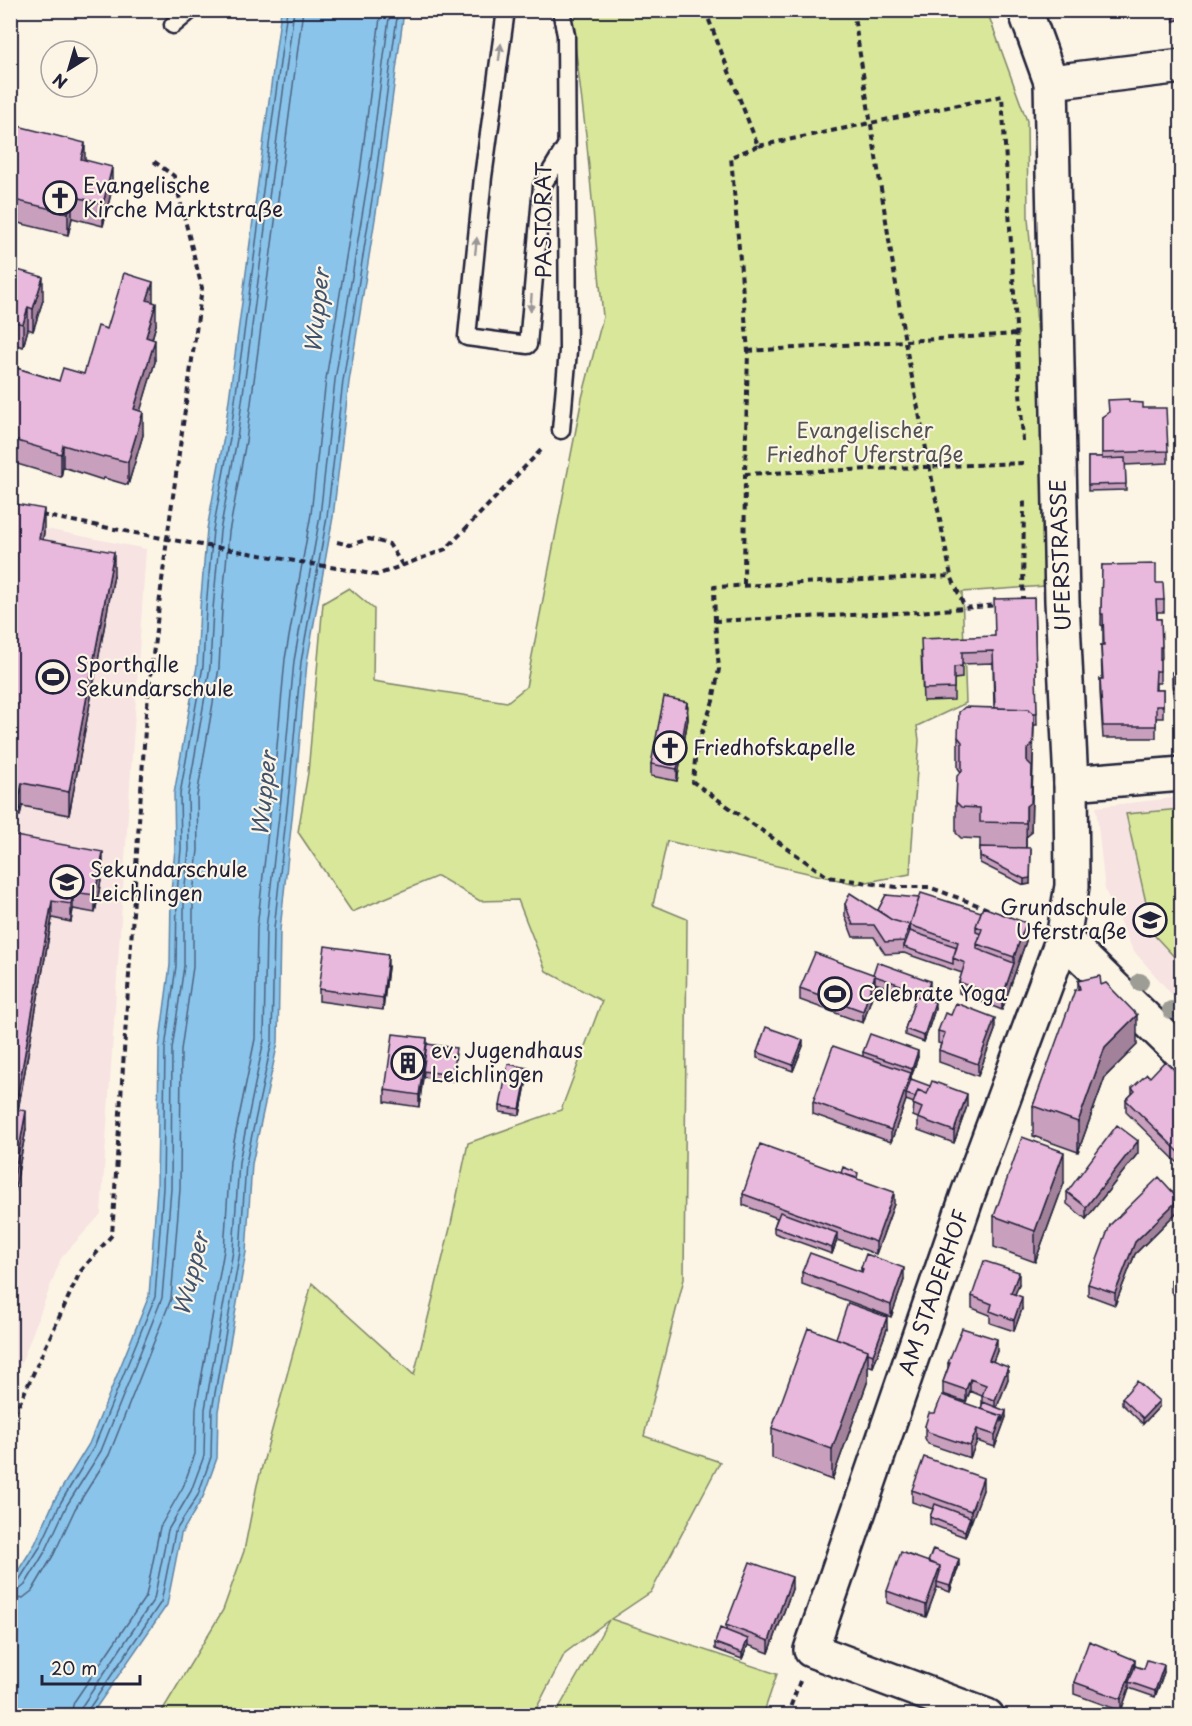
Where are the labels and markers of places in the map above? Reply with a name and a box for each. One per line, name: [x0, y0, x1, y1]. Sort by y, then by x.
place label: Evangelische Kirche Marktstraße: [83, 168, 283, 224]
church icon: Evangelische Kirche Marktstraße: [42, 180, 78, 216]
place label: Sporthalle Sekundarschule: [76, 647, 234, 703]
sports icon: Sporthalle Sekundarschule: [35, 659, 71, 695]
church icon: Friedhofskapelle: [652, 730, 688, 766]
place label: Friedhofskapelle: [693, 730, 856, 762]
place label: Sekundarschule Leichlingen: [90, 852, 248, 908]
school or university icon: Sekundarschule Leichlingen: [49, 864, 85, 900]
place label: Grundschule Uferstraße: [1000, 890, 1127, 946]
school or university icon: Grundschule Uferstraße: [1132, 902, 1168, 938]
sports icon: Celebrate Yoga: [817, 976, 853, 1012]
place label: Celebrate Yoga: [858, 976, 1007, 1008]
place label: ev. Jugendhaus Leichlingen: [431, 1033, 583, 1089]
building icon: ev. Jugendhaus Leichlingen: [390, 1045, 426, 1081]

